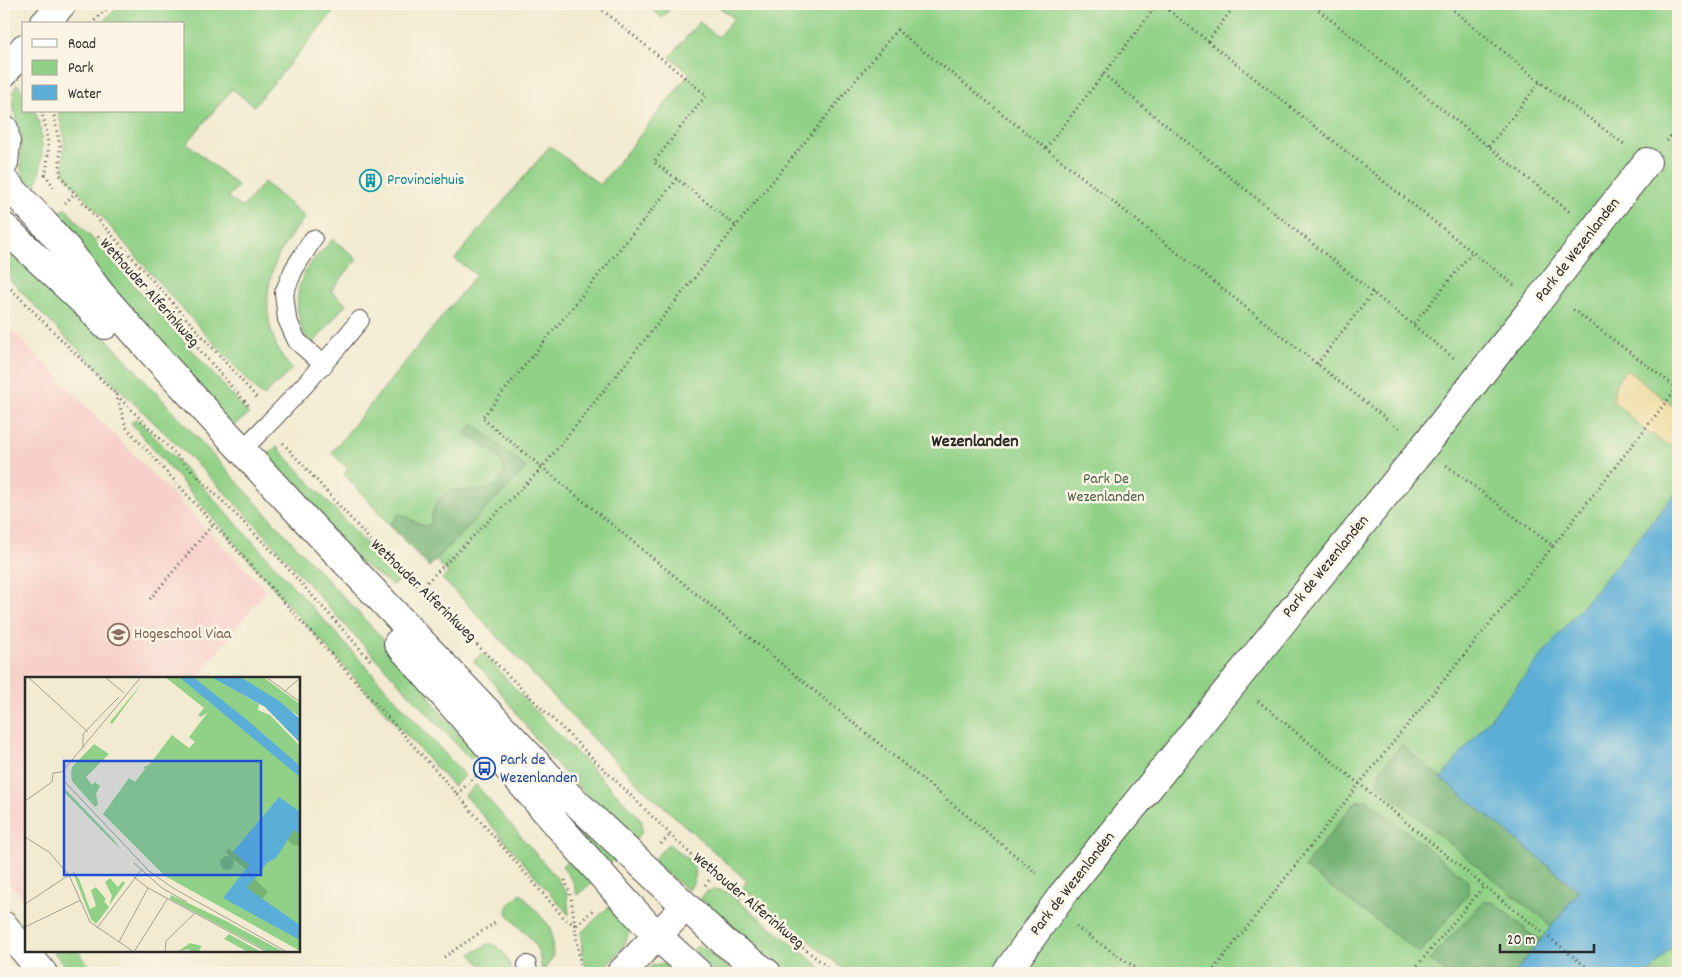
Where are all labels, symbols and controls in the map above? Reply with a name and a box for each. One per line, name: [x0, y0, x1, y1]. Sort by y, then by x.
legend: [22, 22, 185, 112]
text: Road: [68, 34, 96, 56]
text: Park: [68, 58, 94, 80]
text: Water: [68, 84, 102, 106]
building icon: Provinciehuis: [359, 168, 383, 192]
place label: Provinciehuis: [387, 169, 465, 192]
street label: Park de Wezenlanden: [1530, 193, 1626, 307]
street label: Wethouder Alferinkweg: [94, 233, 204, 353]
district label: Wezenlanden: [931, 430, 1019, 455]
park label: Park De Wezenlanden: [1067, 468, 1145, 509]
street label: Park de Wezenlanden: [1277, 511, 1375, 623]
street label: Wethouder Alferinkweg: [365, 534, 481, 648]
school or university icon: Hogeschool Viaa: [106, 622, 130, 646]
place label: Hogeschool Viaa: [134, 623, 232, 646]
inset map: [25, 677, 300, 952]
place label: Park de Wezenlanden: [500, 749, 577, 790]
bus stop icon: Park de Wezenlanden: [472, 757, 496, 781]
street label: Park de Wezenlanden: [1025, 827, 1121, 941]
street label: Wethouder Alferinkweg: [687, 847, 809, 955]
scale bar: [1500, 922, 1593, 954]
text: 20 m: [1507, 930, 1535, 952]

